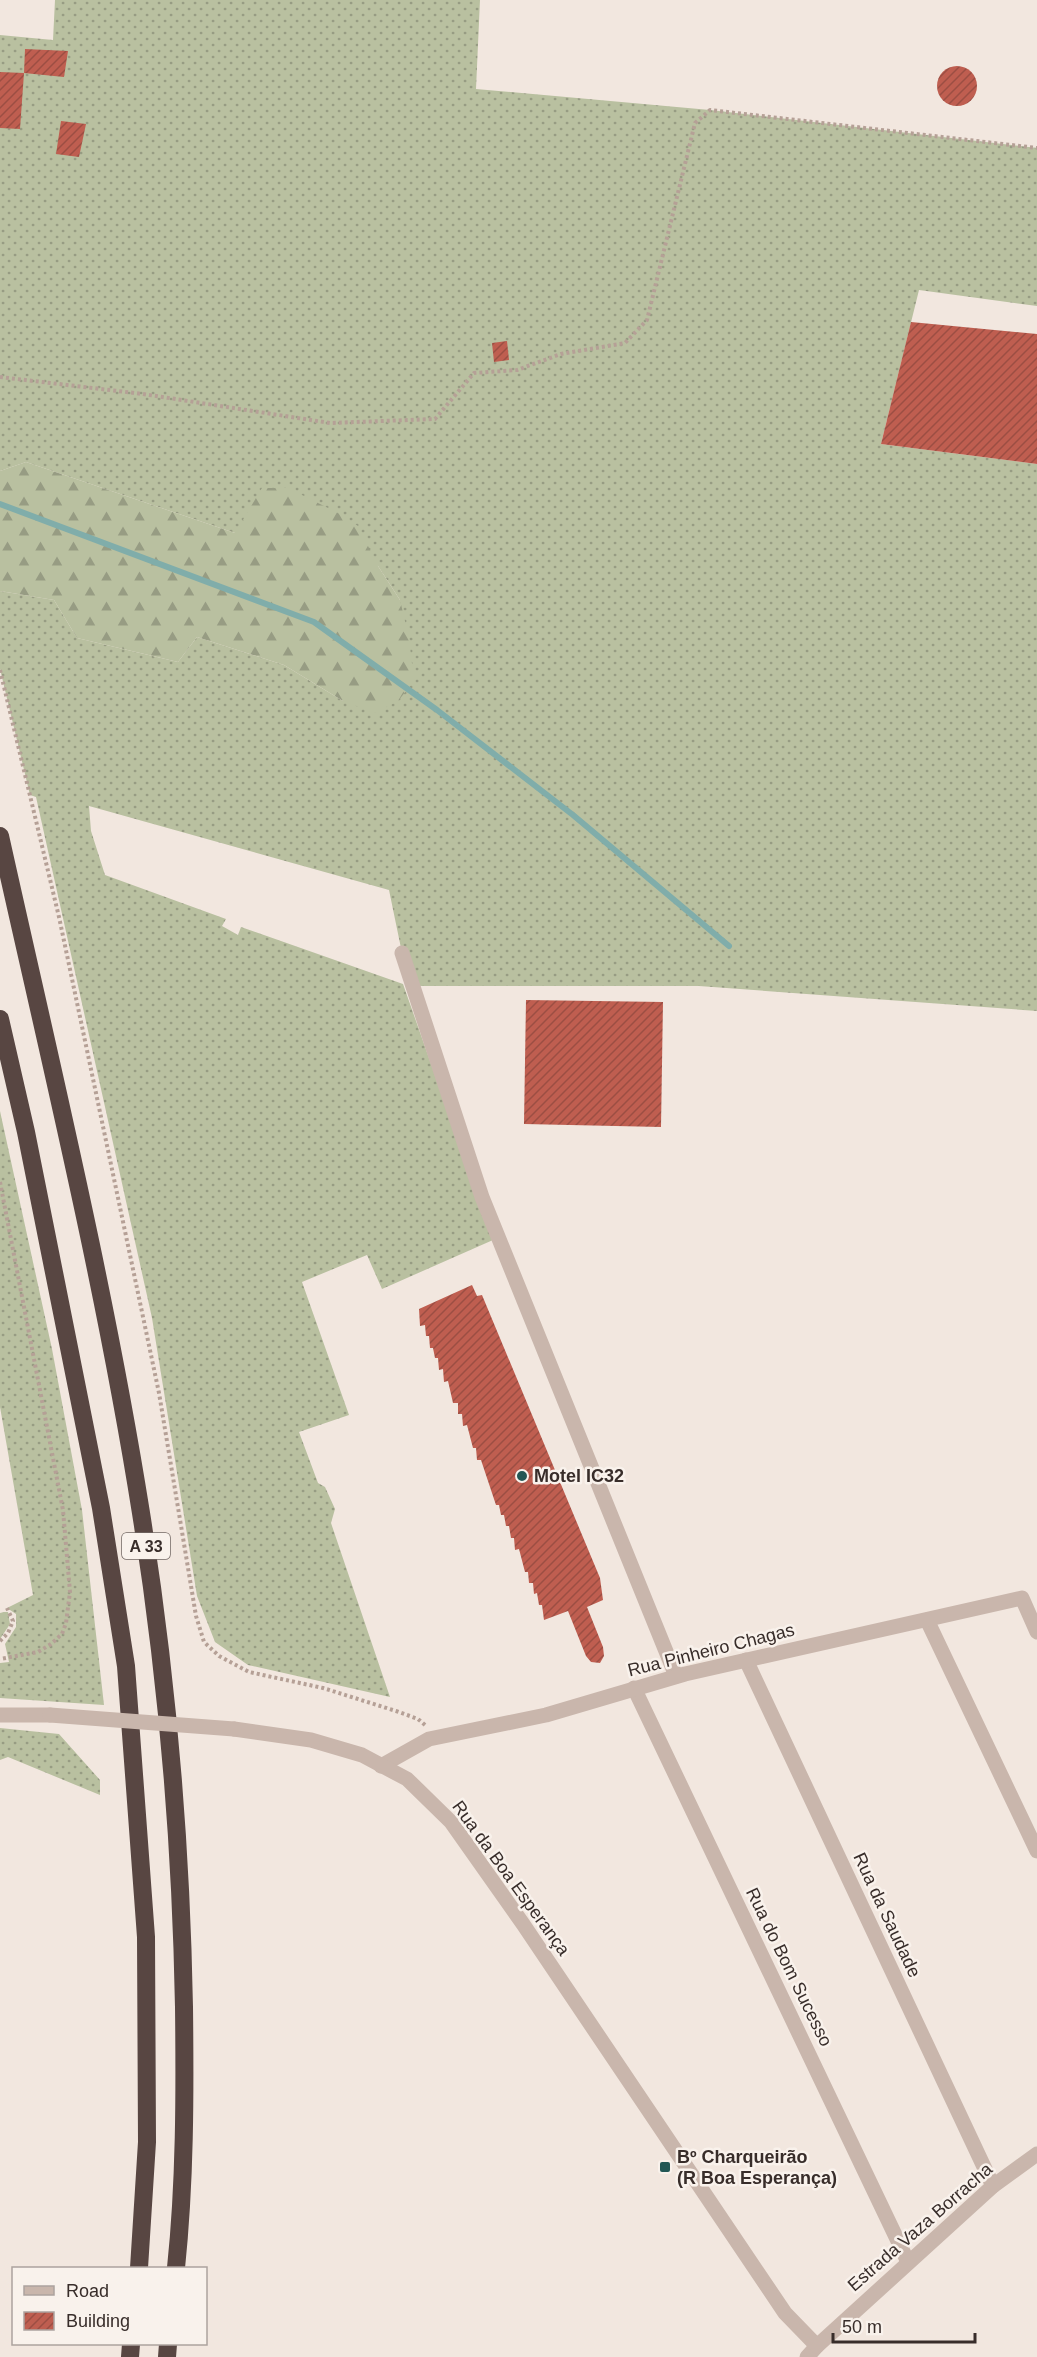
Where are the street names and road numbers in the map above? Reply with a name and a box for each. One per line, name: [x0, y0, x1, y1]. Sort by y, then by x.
road number: A 33: [122, 1533, 170, 1559]
street label: Rua Pinheiro Chagas: [626, 1620, 796, 1680]
street label: Rua da Boa Esperança: [448, 1797, 574, 1960]
street label: Rua da Saudade: [849, 1850, 925, 1980]
street label: Rua do Bom Sucesso: [742, 1884, 836, 2050]
street label: Estrada Vaza Borracha: [844, 2158, 997, 2295]

